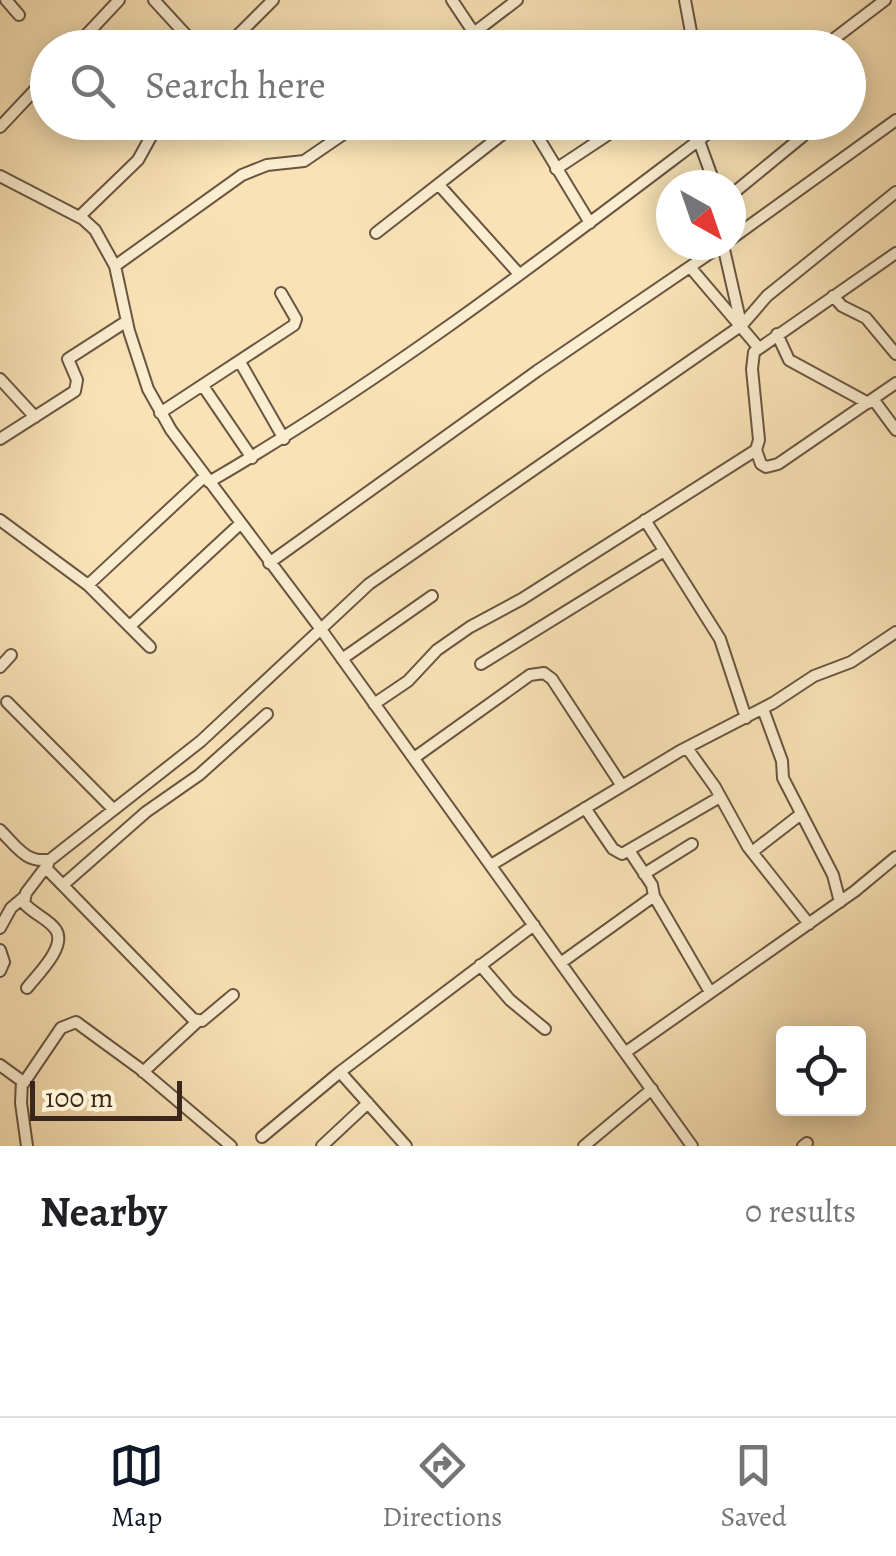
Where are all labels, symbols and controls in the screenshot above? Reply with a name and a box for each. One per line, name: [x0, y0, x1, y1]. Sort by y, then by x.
search box: [30, 30, 866, 140]
icon: search: [65, 58, 120, 113]
text: Search here: [145, 59, 326, 111]
north arrow: [656, 170, 746, 260]
map controls: [776, 1026, 866, 1116]
button: locate: [776, 1026, 866, 1116]
scale bar: [30, 1076, 182, 1120]
text: 100 m: [45, 1079, 113, 1117]
text: Nearby: [40, 1183, 167, 1240]
text: 0 results: [745, 1189, 856, 1233]
tab: Map: [109, 1438, 164, 1536]
tab: Directions: [382, 1438, 502, 1536]
tab: Saved: [721, 1438, 787, 1536]

